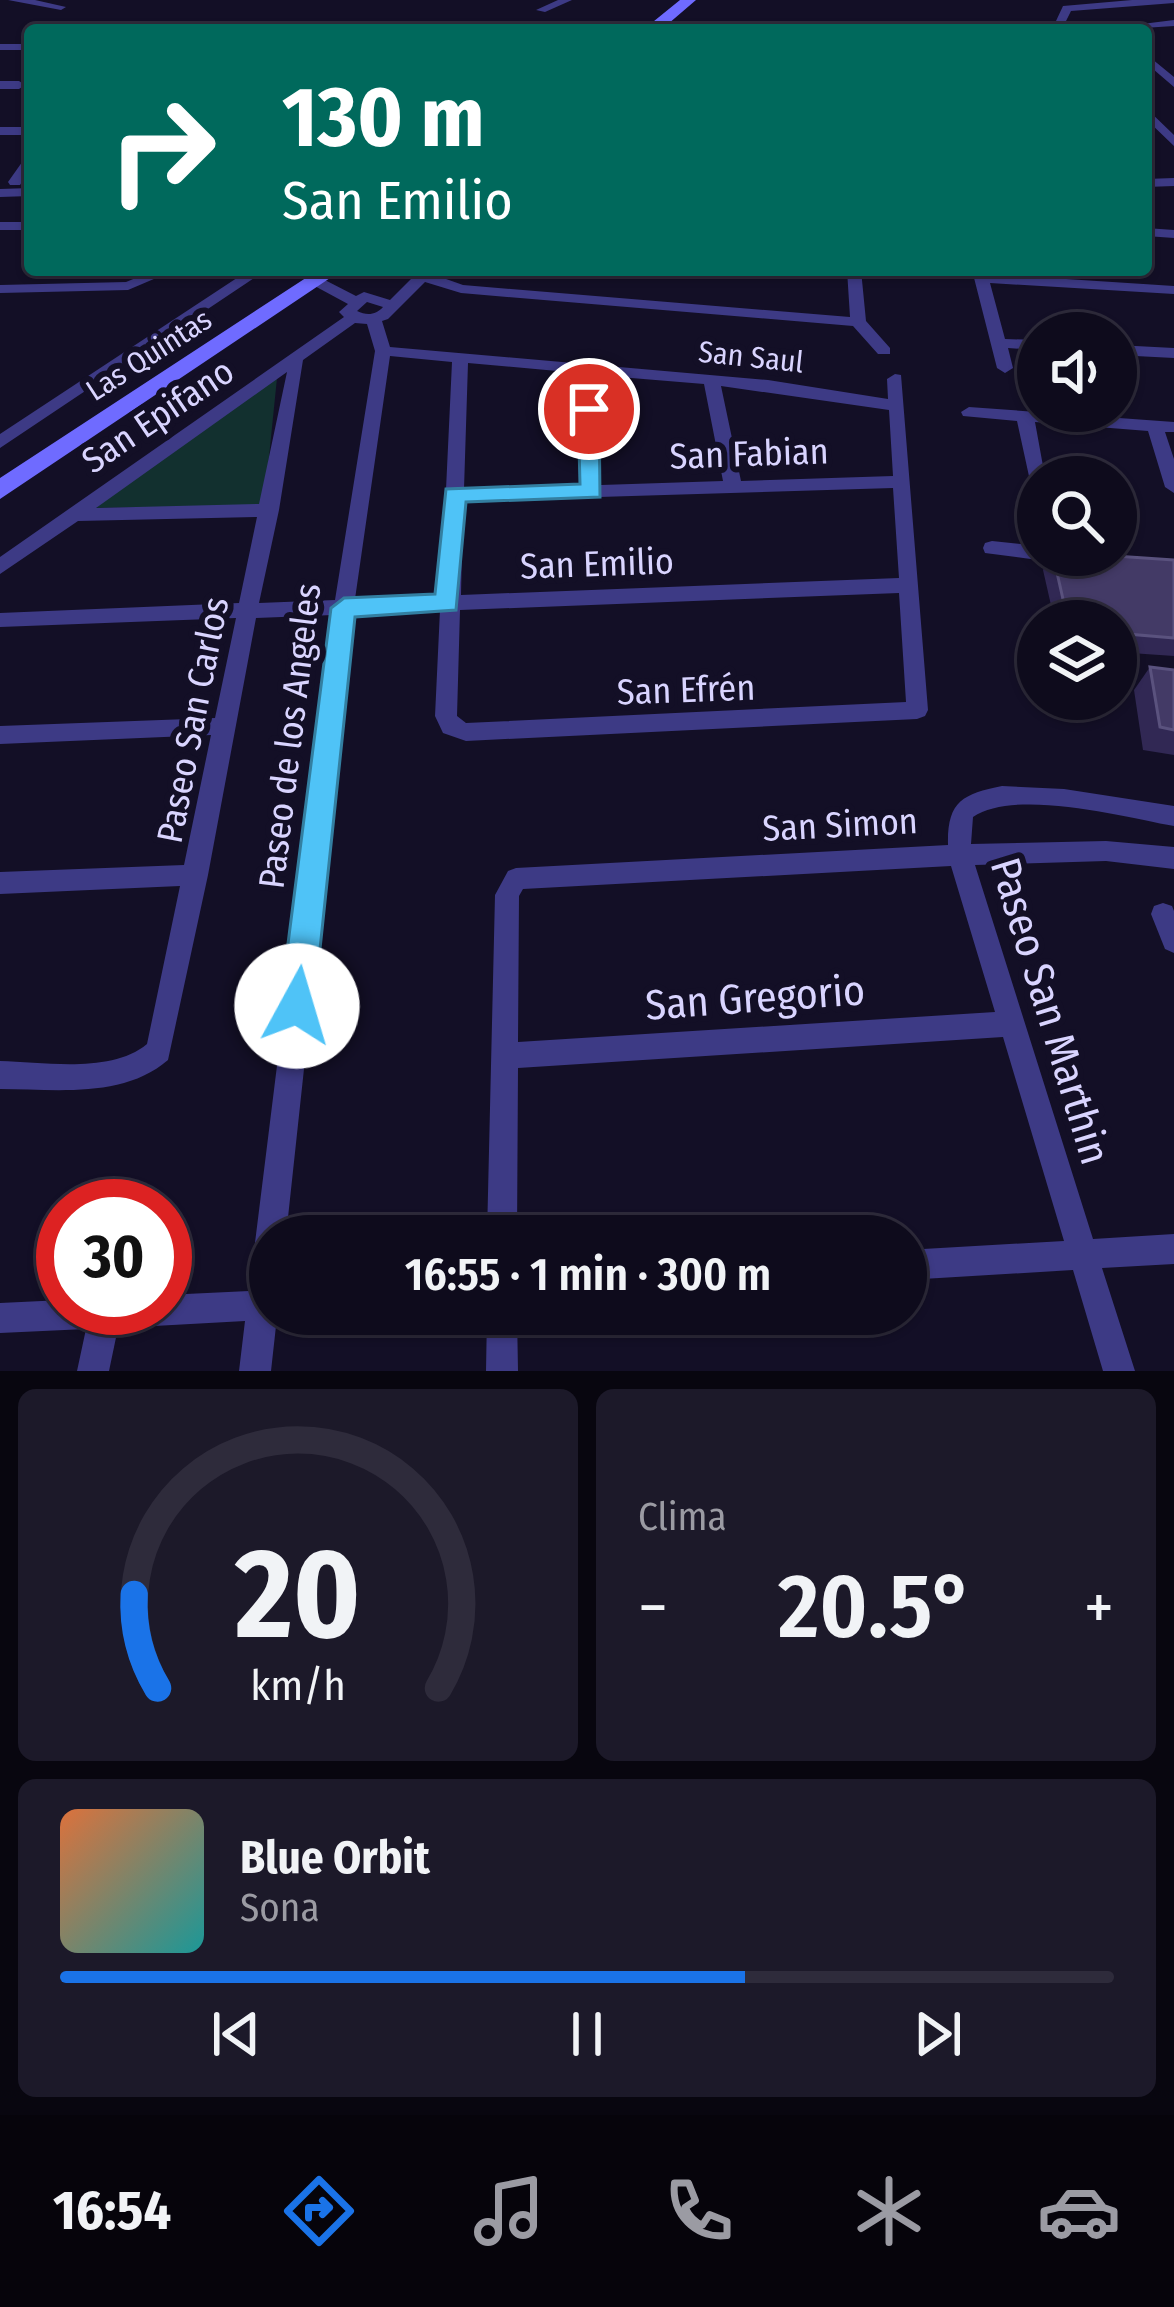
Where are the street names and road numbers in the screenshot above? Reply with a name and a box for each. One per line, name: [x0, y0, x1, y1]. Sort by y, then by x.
street label: Las Quintas: [80, 301, 218, 409]
street label: San Saul: [697, 334, 805, 380]
street label: San Epifano: [74, 349, 242, 483]
street label: San Fabian: [669, 429, 829, 479]
street label: San Emilio: [519, 539, 675, 589]
street label: Paseo de los Angeles: [249, 581, 331, 891]
street label: Paseo San Carlos: [148, 593, 238, 847]
street label: San Efrén: [616, 666, 756, 714]
street label: San Simon: [761, 799, 919, 851]
street label: Paseo San Marthin: [980, 852, 1120, 1170]
street label: San Gregorio: [643, 965, 867, 1031]

